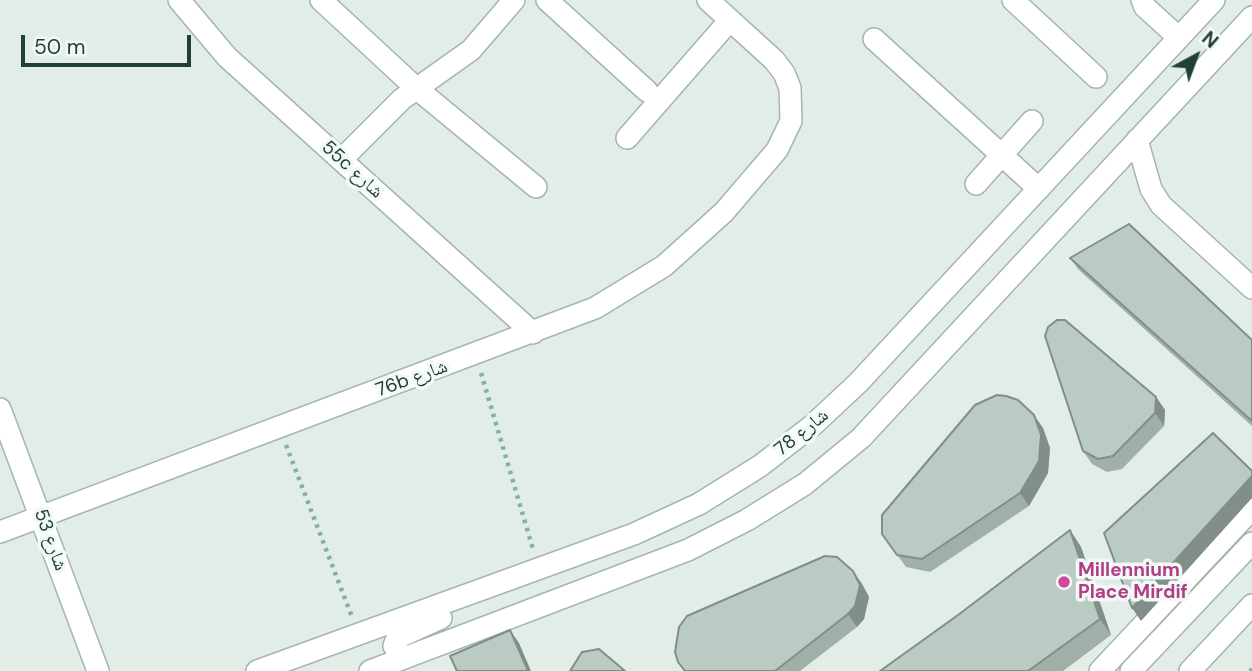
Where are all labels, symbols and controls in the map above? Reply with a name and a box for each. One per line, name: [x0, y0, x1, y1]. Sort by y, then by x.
scale bar: [24, 21, 194, 65]
north arrow: [1161, 21, 1231, 91]
text: N: [1197, 26, 1224, 54]
text: 50 m: [34, 33, 85, 61]
street label: 55c شارع: [316, 136, 388, 204]
street label: 76b شارع: [373, 356, 451, 402]
street label: شارع 78: [771, 404, 833, 462]
street label: شارع 53: [28, 506, 72, 574]
place label: Millennium Place Mirdif: [1078, 560, 1188, 604]
marker: Millennium Place Mirdif: [1056, 574, 1072, 590]

